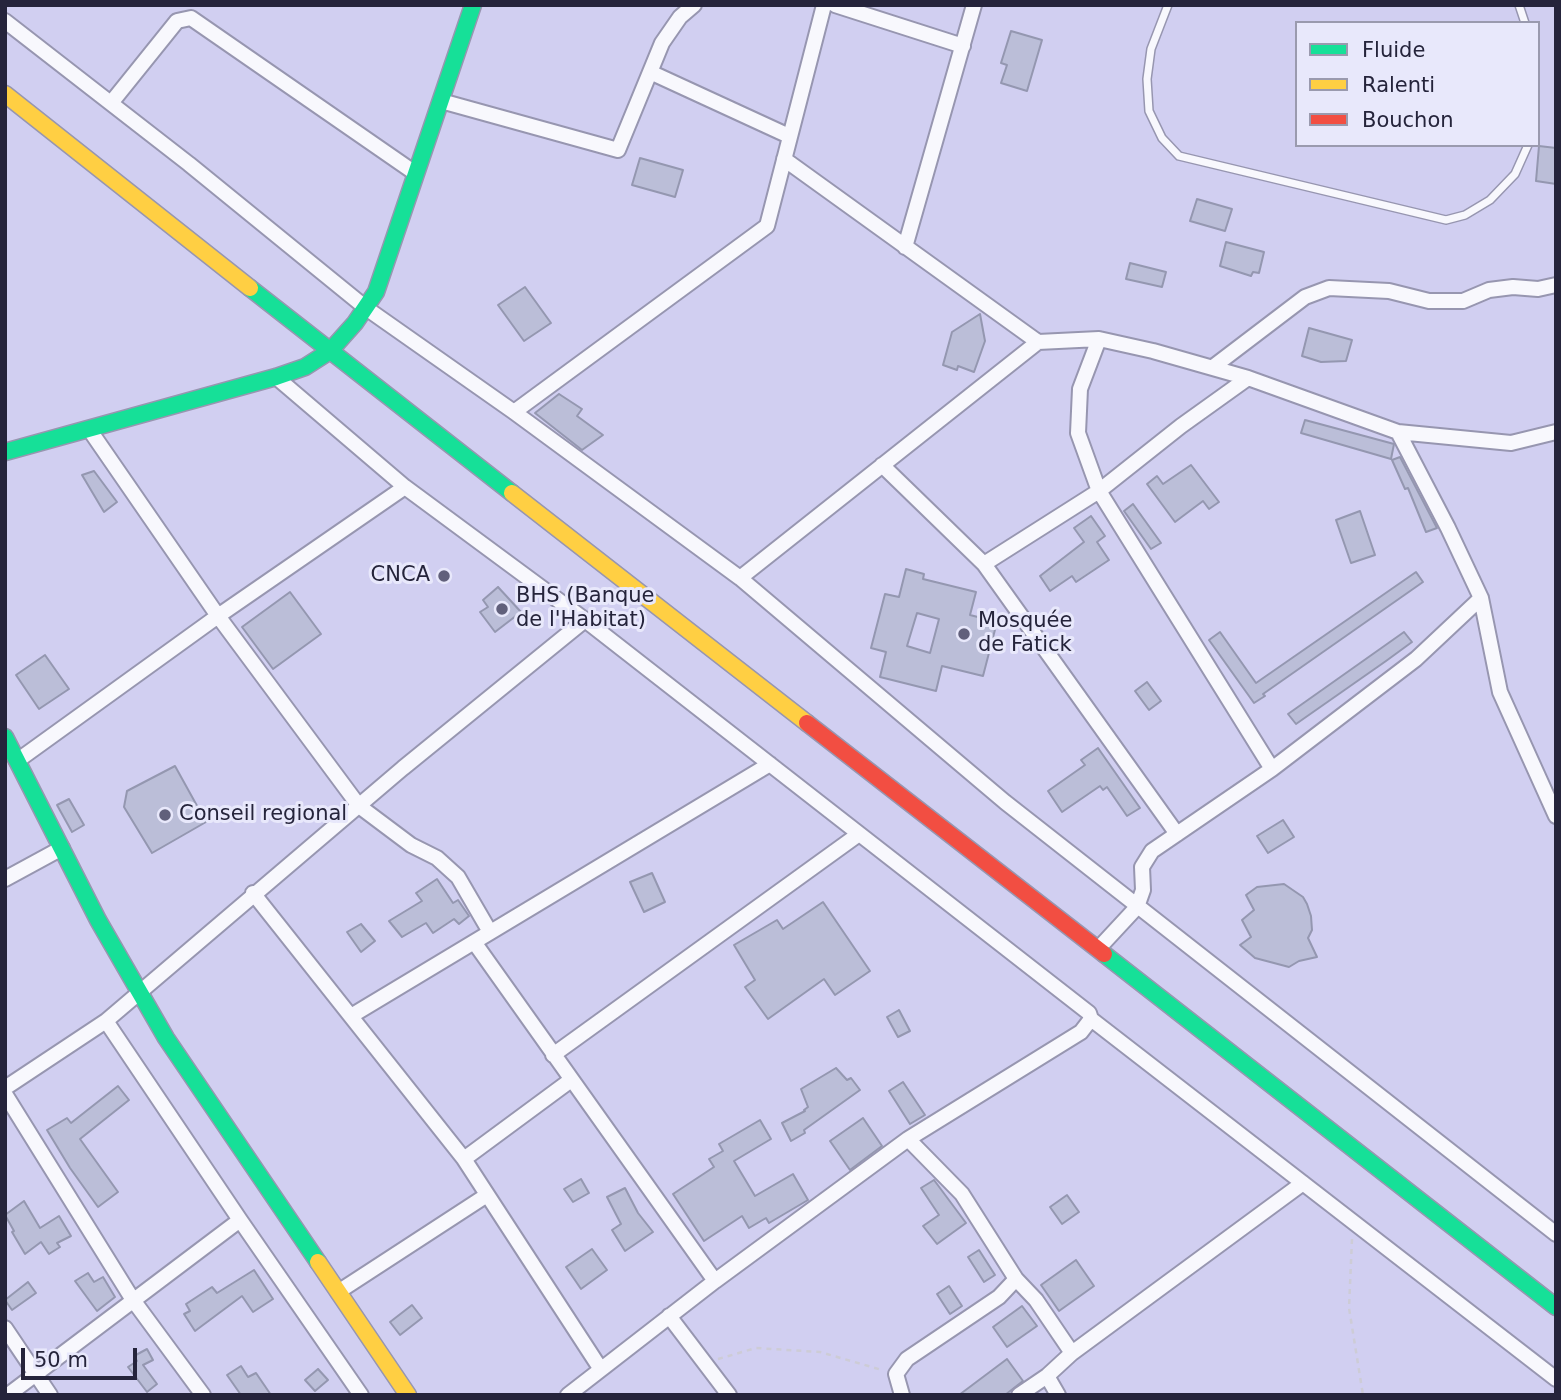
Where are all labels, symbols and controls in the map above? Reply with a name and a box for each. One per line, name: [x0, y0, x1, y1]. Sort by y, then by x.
legend: [1295, 21, 1540, 147]
text: Fluide: [1362, 38, 1425, 62]
text: Ralenti: [1362, 73, 1435, 97]
text: Bouchon: [1362, 108, 1454, 132]
place label: CNCA: [371, 563, 430, 589]
marker: CNCA: [436, 568, 452, 584]
place label: BHS (Banque de l'Habitat): [516, 584, 655, 634]
marker: BHS (Banque de l'Habitat): [494, 601, 510, 617]
place label: Mosquée de Fatick: [978, 609, 1072, 659]
marker: Mosquée de Fatick: [956, 626, 972, 642]
place label: Conseil regional: [179, 802, 347, 828]
marker: Conseil regional: [157, 807, 173, 823]
scale bar: [24, 1334, 140, 1378]
text: 50 m: [34, 1348, 88, 1372]

